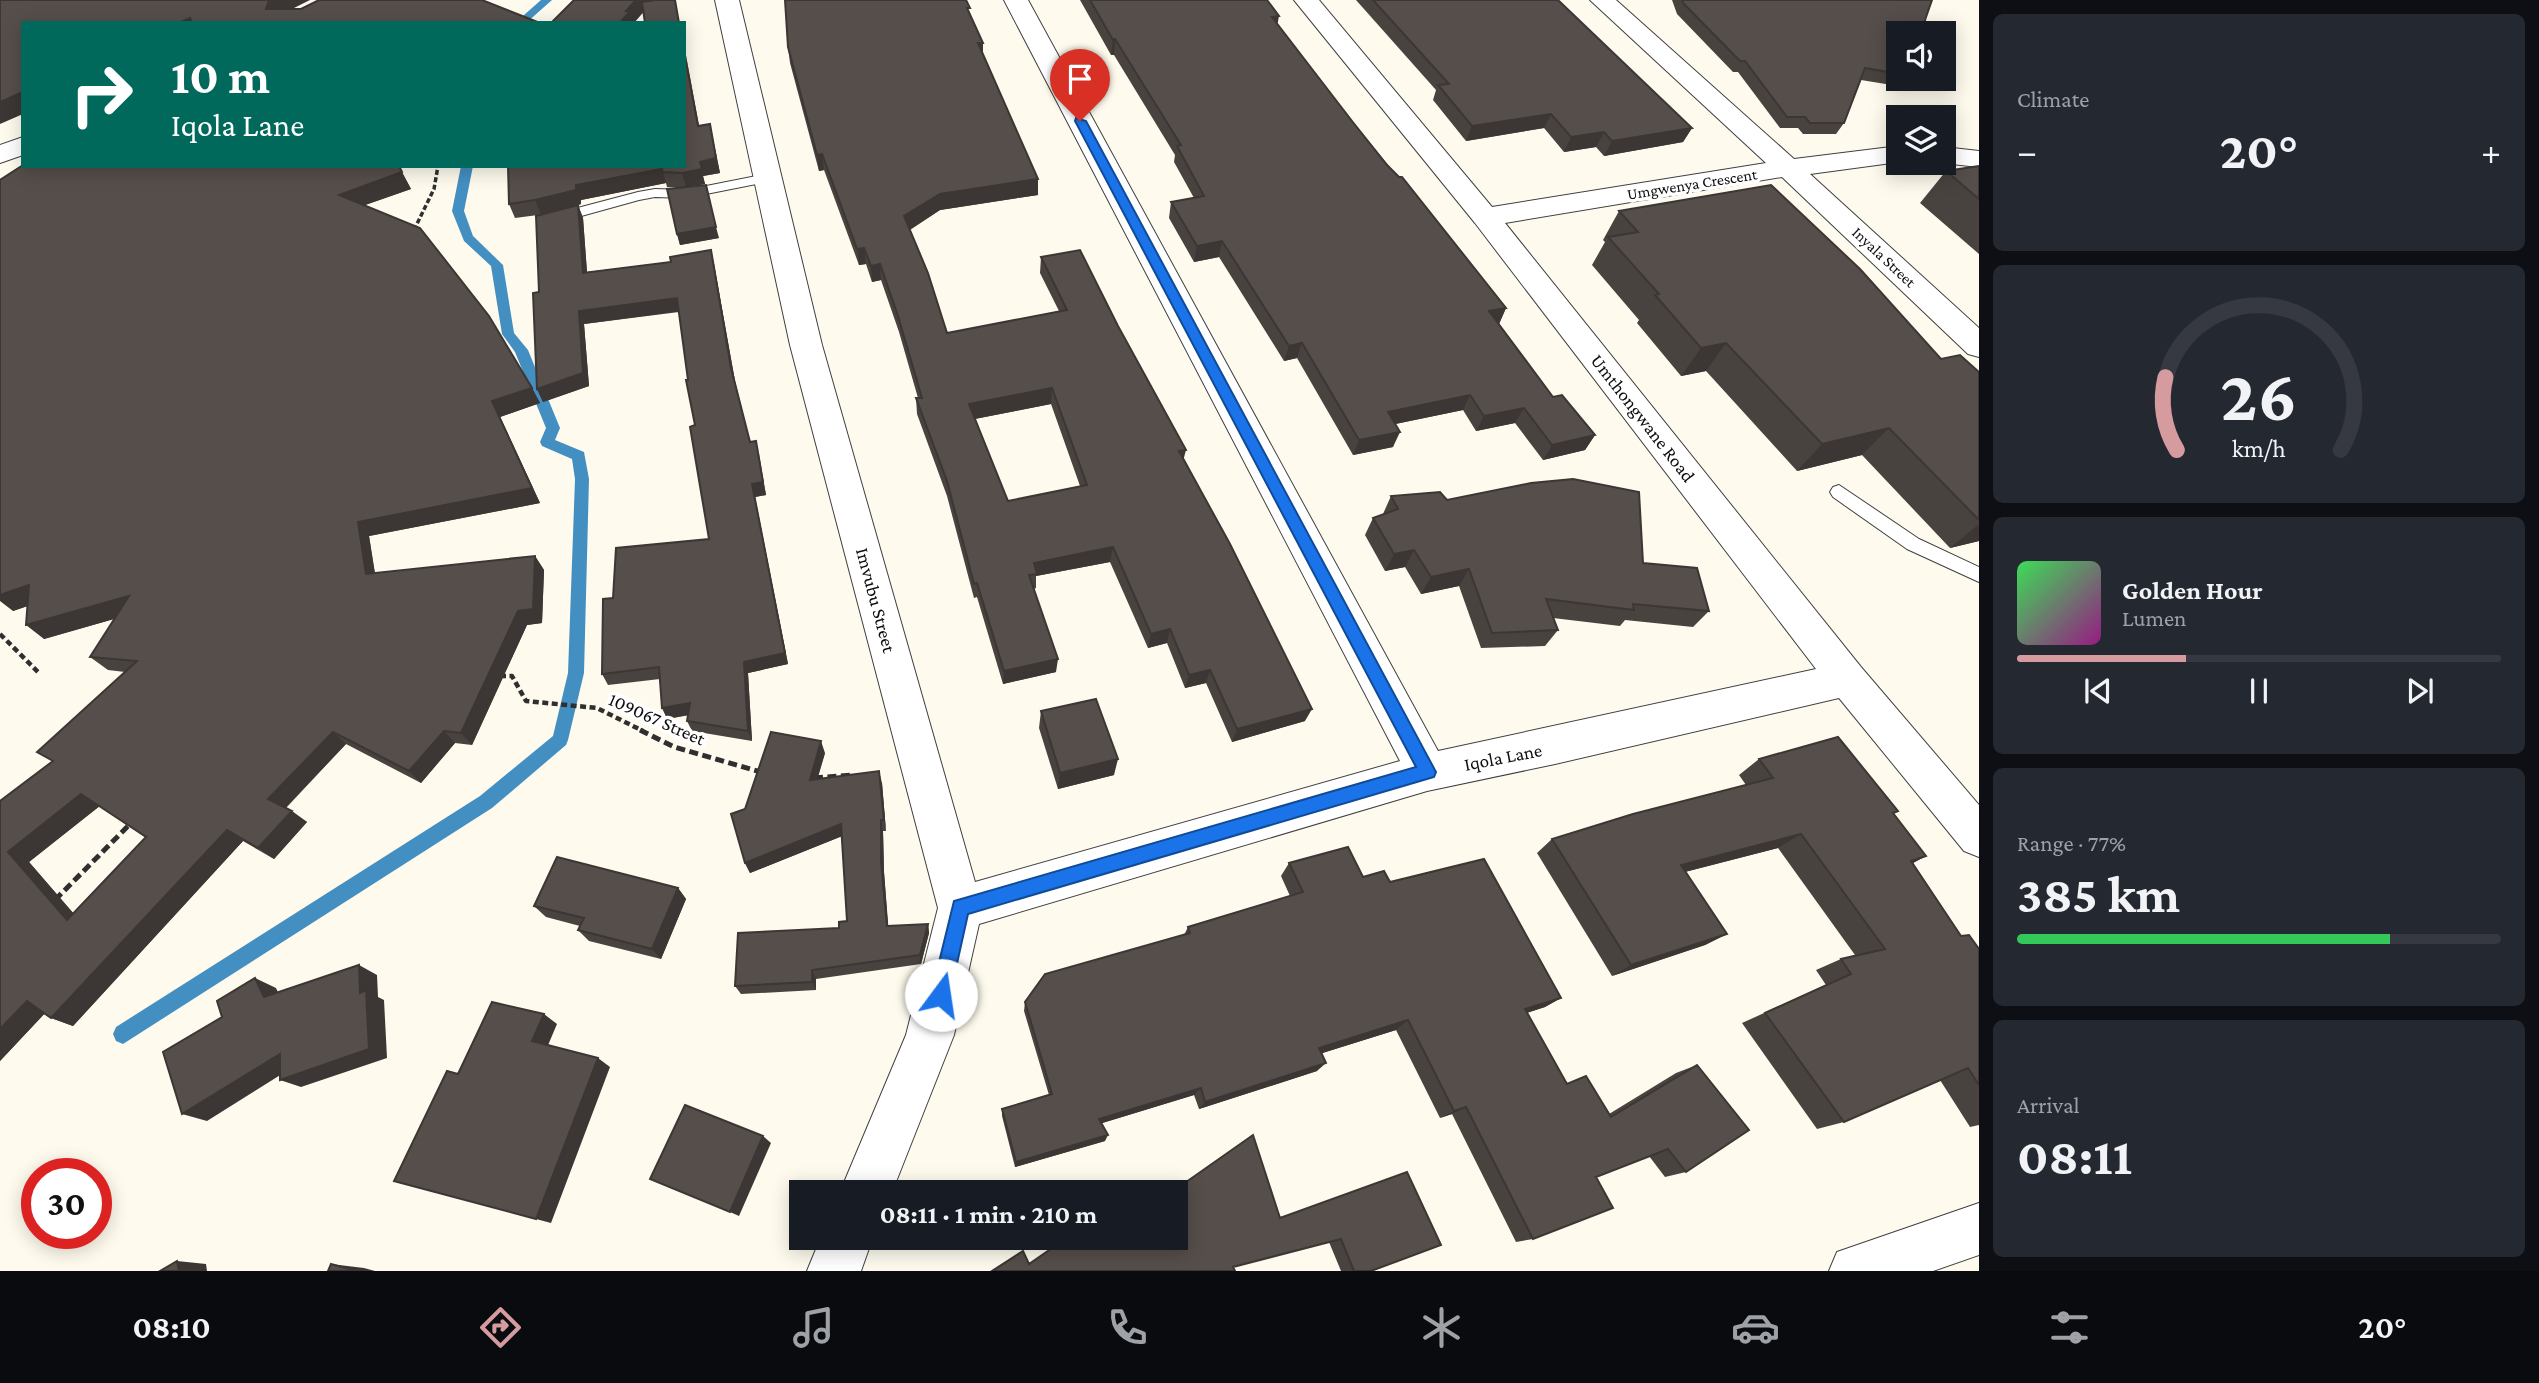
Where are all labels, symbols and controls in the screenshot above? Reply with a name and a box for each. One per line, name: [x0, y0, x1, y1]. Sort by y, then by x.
map controls: [1886, 21, 1956, 175]
button: sound: [1886, 21, 1956, 91]
icon: right: [56, 49, 147, 140]
text: 10 m: [171, 49, 270, 104]
pin: [1050, 49, 1110, 121]
icon: arrive: [1061, 60, 1099, 98]
text: Climate: [2017, 86, 2089, 112]
button: layers: [1886, 105, 1956, 175]
text: Iqola Lane: [171, 107, 304, 143]
text: 20°: [2220, 121, 2298, 179]
text: −: [2017, 130, 2037, 172]
text: +: [2481, 130, 2501, 172]
street label: Umgwenya Crescent: [1626, 165, 1759, 204]
street label: Inyala Street: [1848, 223, 1920, 292]
street label: Umthongwane Road: [1587, 350, 1699, 486]
text: 26: [2221, 356, 2297, 437]
text: km/h: [2232, 435, 2286, 462]
street label: Imvubu Street: [852, 545, 900, 655]
text: Golden Hour: [2122, 576, 2263, 605]
text: Lumen: [2122, 605, 2186, 631]
icon: previous: [2079, 672, 2117, 710]
icon: pause: [2240, 672, 2278, 710]
icon: next: [2401, 672, 2439, 710]
street label: 109067 Street: [606, 688, 709, 750]
street label: Iqola Lane: [1462, 739, 1544, 775]
text: Range · 77%: [2017, 830, 2126, 856]
text: 385 km: [2017, 865, 2180, 923]
position arrow: [904, 958, 978, 1032]
text: Arrival: [2017, 1092, 2080, 1118]
text: 08:11: [2017, 1127, 2132, 1185]
speed limit sign: 30: [21, 1158, 112, 1249]
text: 08:11 · 1 min · 210 m: [880, 1200, 1097, 1229]
icon: directions: [476, 1303, 525, 1352]
icon: music: [789, 1303, 838, 1352]
icon: phone: [1103, 1303, 1152, 1352]
icon: climate: [1417, 1303, 1466, 1352]
icon: car: [1731, 1303, 1780, 1352]
icon: filters: [2045, 1303, 2094, 1352]
text: 08:10: [132, 1309, 211, 1345]
text: 20°: [2358, 1309, 2407, 1345]

